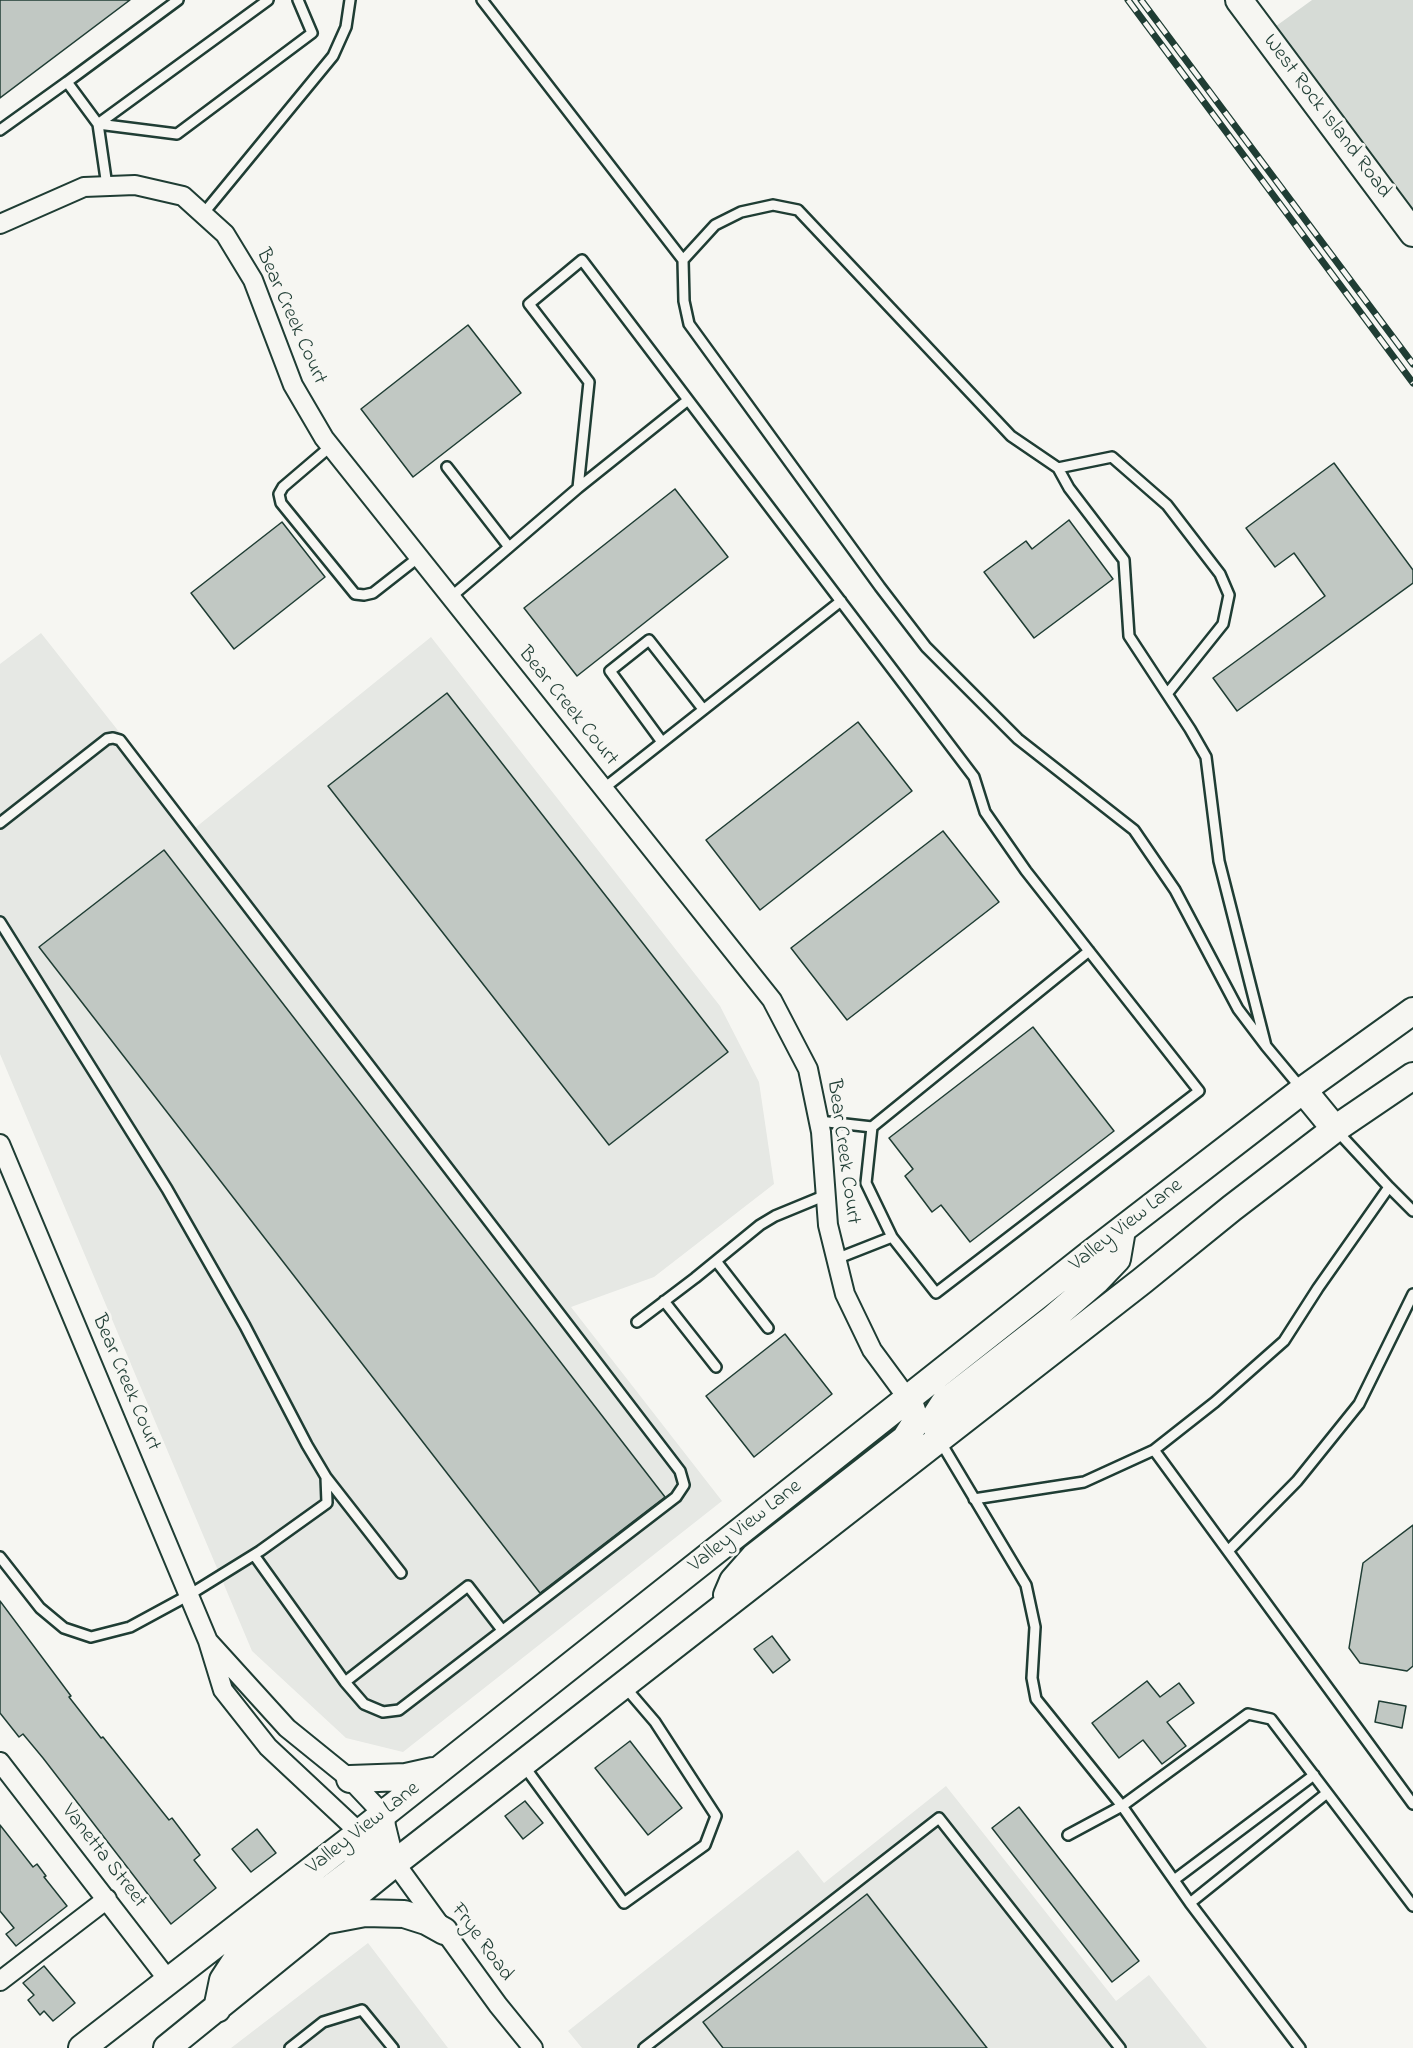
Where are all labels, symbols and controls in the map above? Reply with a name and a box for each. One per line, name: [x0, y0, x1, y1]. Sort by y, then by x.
street label: West Rock Island Road: [1256, 30, 1396, 204]
street label: Bear Creek Court: [249, 245, 331, 389]
street label: Bear Creek Court: [511, 642, 623, 772]
street label: Bear Creek Court: [819, 1078, 865, 1226]
street label: Valley View Lane: [1065, 1174, 1189, 1278]
street label: Bear Creek Court: [85, 1311, 165, 1455]
street label: Valley View Lane: [684, 1475, 808, 1579]
street label: Valley View Lane: [302, 1777, 426, 1881]
street label: Vanetta Street: [55, 1800, 151, 1914]
street label: Frye Road: [444, 1899, 518, 1987]

